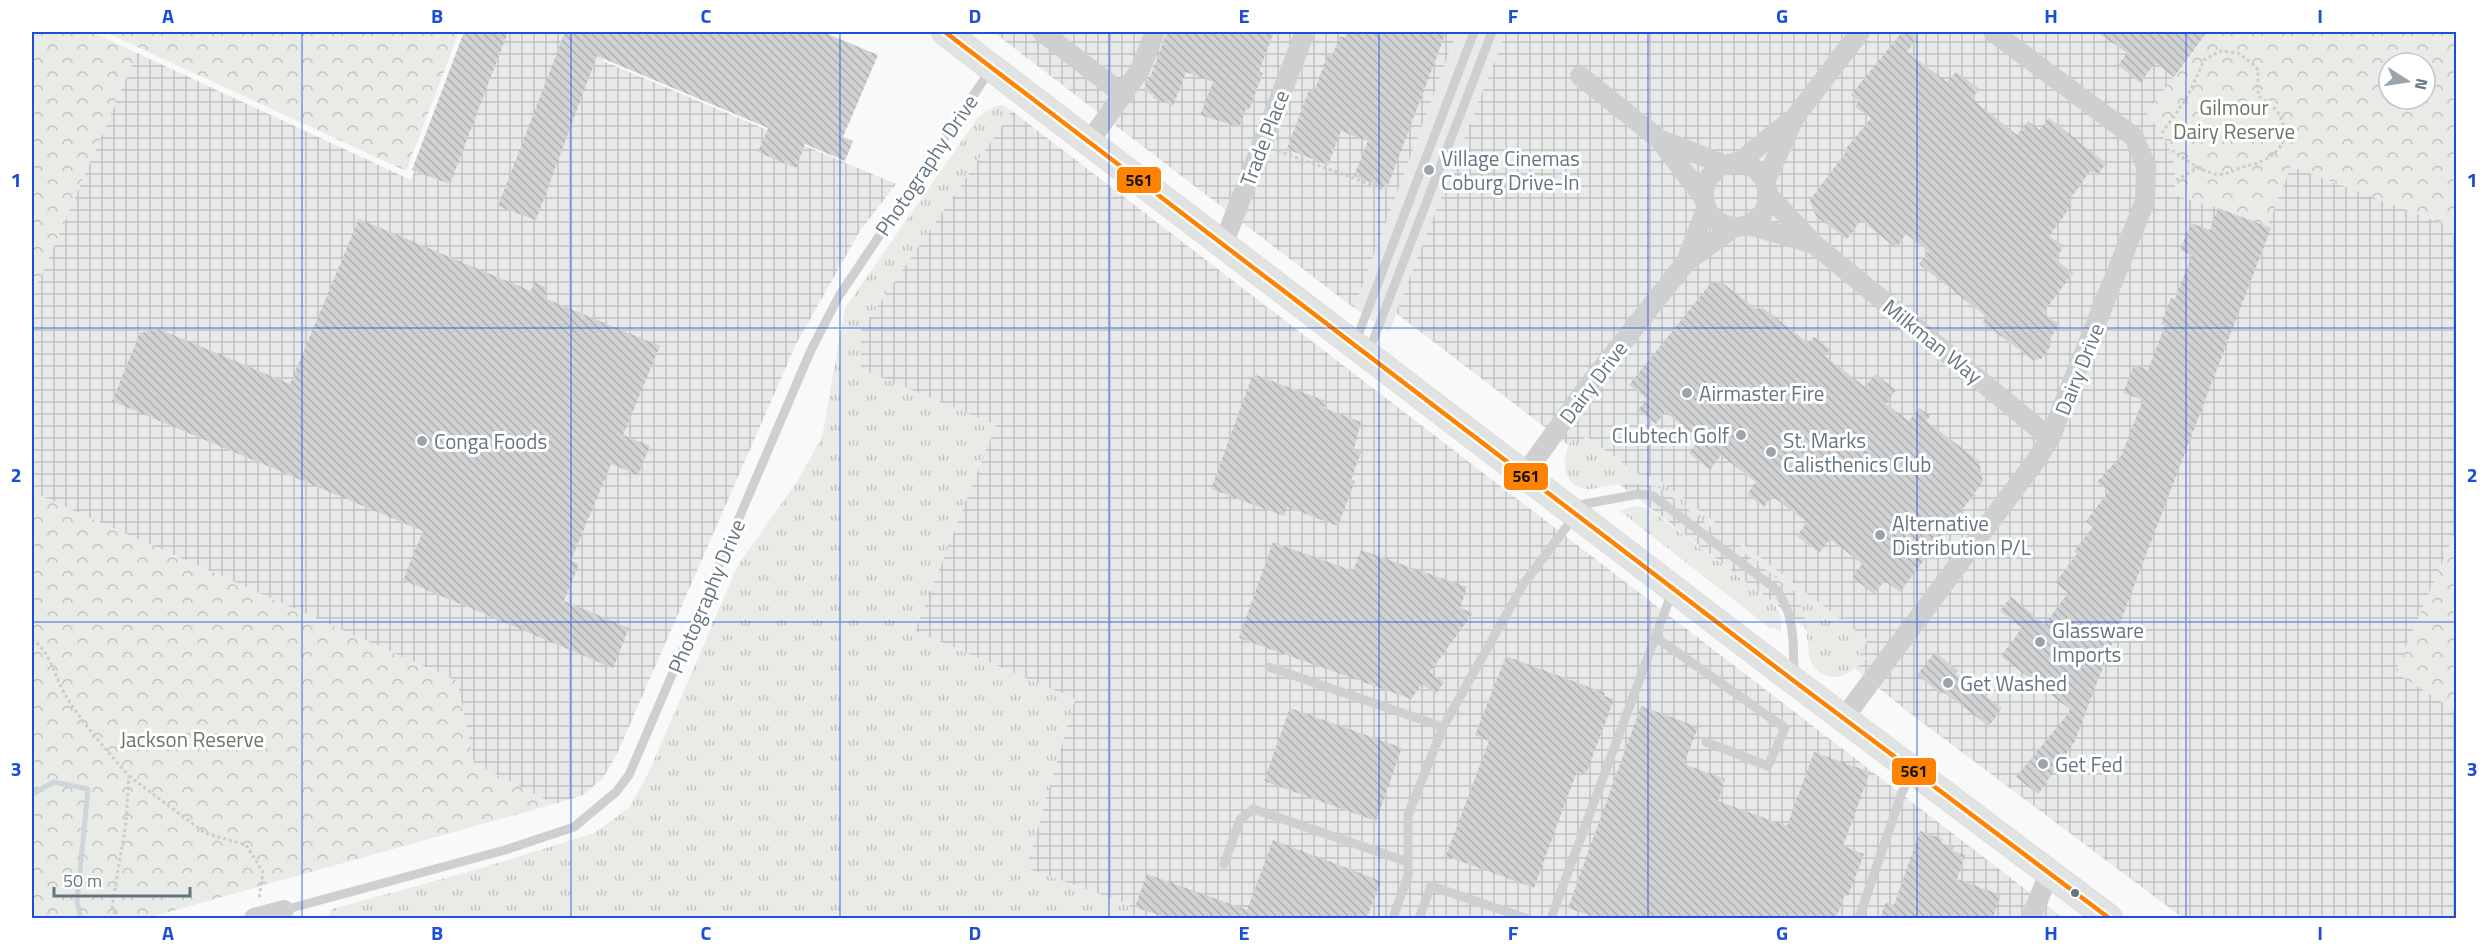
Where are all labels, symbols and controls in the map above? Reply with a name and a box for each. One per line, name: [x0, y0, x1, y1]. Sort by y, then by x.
text: A: [162, 0, 174, 31]
text: B: [431, 0, 443, 31]
text: C: [701, 0, 712, 31]
text: D: [969, 0, 981, 31]
text: E: [1238, 0, 1250, 31]
text: F: [1508, 0, 1519, 31]
text: G: [1776, 0, 1788, 31]
text: H: [2044, 0, 2058, 31]
text: I: [2317, 0, 2323, 31]
north arrow: [2377, 51, 2437, 111]
text: N: [2409, 76, 2435, 92]
street label: Trade Place: [1231, 85, 1297, 191]
street label: Photography Drive: [867, 88, 985, 242]
park label: Gilmour Dairy Reserve: [2173, 91, 2295, 147]
place label: Village Cinemas Coburg Drive-In: [1441, 142, 1580, 198]
marker: Village Cinemas Coburg Drive-In: [1422, 163, 1436, 177]
text: 1: [10, 164, 22, 195]
text: 1: [2466, 164, 2478, 195]
line badge: 561: [1116, 166, 1162, 194]
text: 561: [1126, 168, 1152, 192]
street label: Milkman Way: [1876, 291, 1990, 391]
street label: Dairy Drive: [2046, 318, 2112, 420]
street label: Dairy Drive: [1551, 334, 1635, 430]
place label: Airmaster Fire: [1699, 377, 1824, 409]
marker: Airmaster Fire: [1680, 386, 1694, 400]
place label: Clubtech Golf: [1612, 419, 1729, 451]
place label: St. Marks Calisthenics Club: [1783, 424, 1931, 480]
place label: Conga Foods: [434, 425, 547, 457]
marker: Clubtech Golf: [1734, 428, 1748, 442]
marker: Conga Foods: [415, 434, 429, 448]
marker: St. Marks Calisthenics Club: [1764, 445, 1778, 459]
text: 2: [10, 459, 22, 490]
text: 2: [2466, 459, 2478, 490]
line badge: 561: [1503, 462, 1549, 491]
text: 561: [1513, 464, 1539, 488]
place label: Alternative Distribution P/L: [1892, 507, 2031, 563]
street label: Photography Drive: [659, 514, 753, 678]
marker: Alternative Distribution P/L: [1873, 528, 1887, 542]
place label: Glassware Imports: [2052, 614, 2144, 670]
marker: Glassware Imports: [2033, 635, 2047, 649]
place label: Get Washed: [1960, 667, 2067, 699]
marker: Get Washed: [1941, 676, 1955, 690]
park label: Jackson Reserve: [120, 723, 264, 755]
place label: Get Fed: [2055, 748, 2123, 780]
text: 3: [10, 753, 22, 784]
text: 3: [2466, 753, 2478, 784]
line badge: 561: [1891, 757, 1937, 786]
marker: Get Fed: [2036, 757, 2050, 771]
text: 561: [1901, 759, 1927, 783]
scale bar: [54, 860, 190, 898]
text: 50 m: [63, 867, 102, 894]
unlabelled marker: [2069, 887, 2081, 899]
text: A: [162, 917, 174, 948]
text: B: [431, 917, 443, 948]
text: C: [701, 917, 712, 948]
text: D: [969, 917, 981, 948]
text: E: [1238, 917, 1250, 948]
text: F: [1508, 917, 1519, 948]
text: G: [1776, 917, 1788, 948]
text: H: [2044, 917, 2058, 948]
text: I: [2317, 917, 2323, 948]

